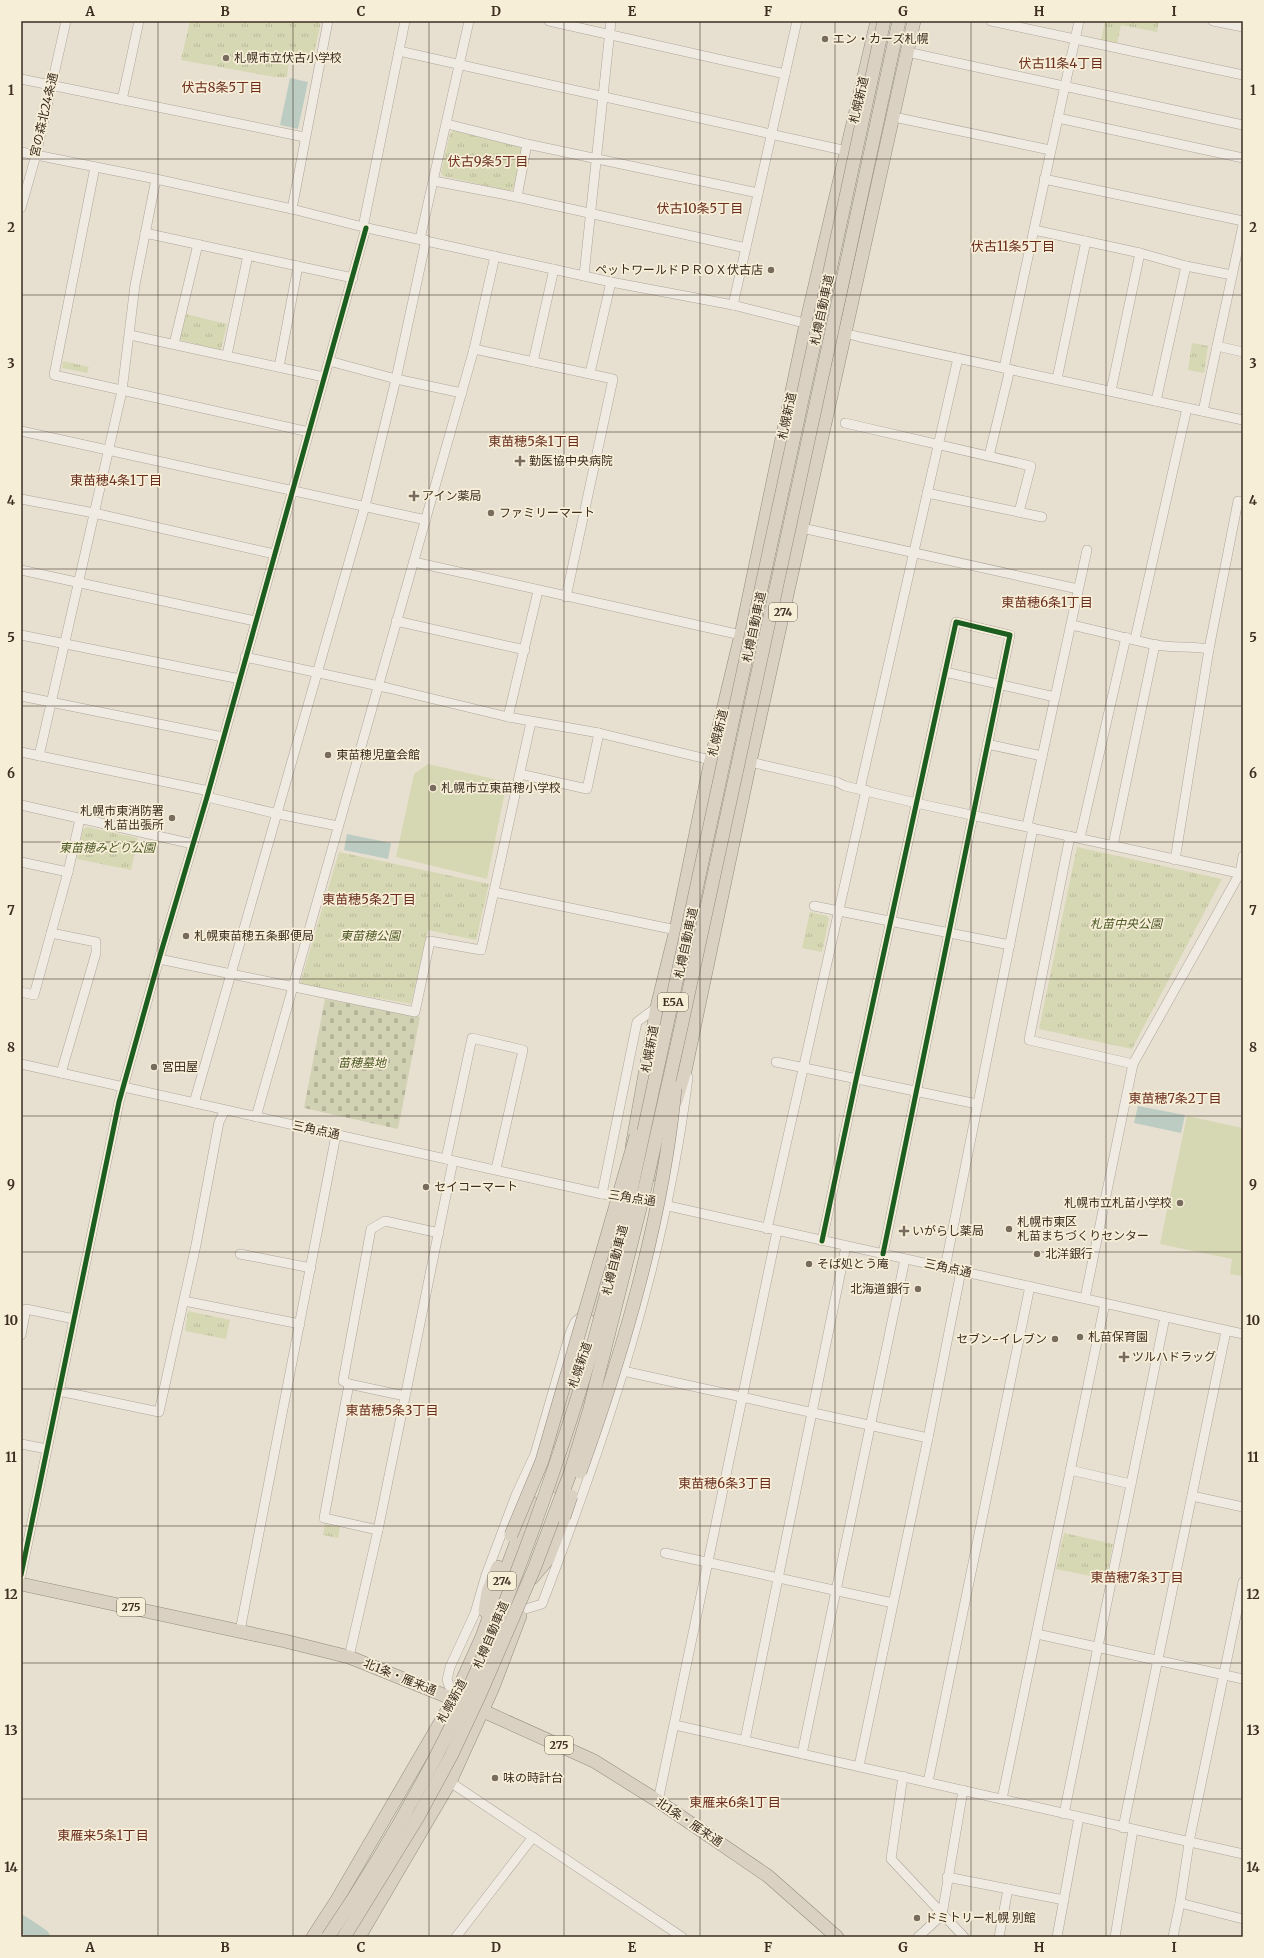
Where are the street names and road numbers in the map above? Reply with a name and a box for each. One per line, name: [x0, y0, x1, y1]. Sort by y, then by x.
street label: 宮の森北24条通: [27, 71, 61, 159]
street label: 札幌新道: [846, 75, 871, 125]
street label: 札樽自動車道: [807, 273, 836, 347]
street label: 札幌新道: [774, 391, 799, 441]
street label: 札樽自動車道: [739, 590, 768, 664]
road number: 274: [769, 603, 797, 621]
street label: 札幌新道: [704, 708, 731, 758]
street label: 札樽自動車道: [671, 906, 700, 980]
road number: E5A: [658, 993, 688, 1011]
street label: 札幌新道: [638, 1024, 661, 1074]
street label: 三角点通: [291, 1117, 341, 1142]
street label: 三角点通: [607, 1186, 657, 1209]
street label: 札樽自動車道: [599, 1223, 631, 1297]
street label: 三角点通: [923, 1255, 973, 1280]
street label: 札幌新道: [565, 1340, 594, 1390]
road number: 274: [488, 1572, 516, 1590]
road number: 275: [117, 1598, 145, 1616]
street label: 札樽自動車道: [470, 1599, 512, 1671]
street label: 北1条・雁来通: [361, 1655, 439, 1698]
street label: 札幌新道: [433, 1676, 470, 1725]
road number: 275: [545, 1736, 573, 1754]
street label: 北1条・雁来通: [653, 1794, 726, 1849]

